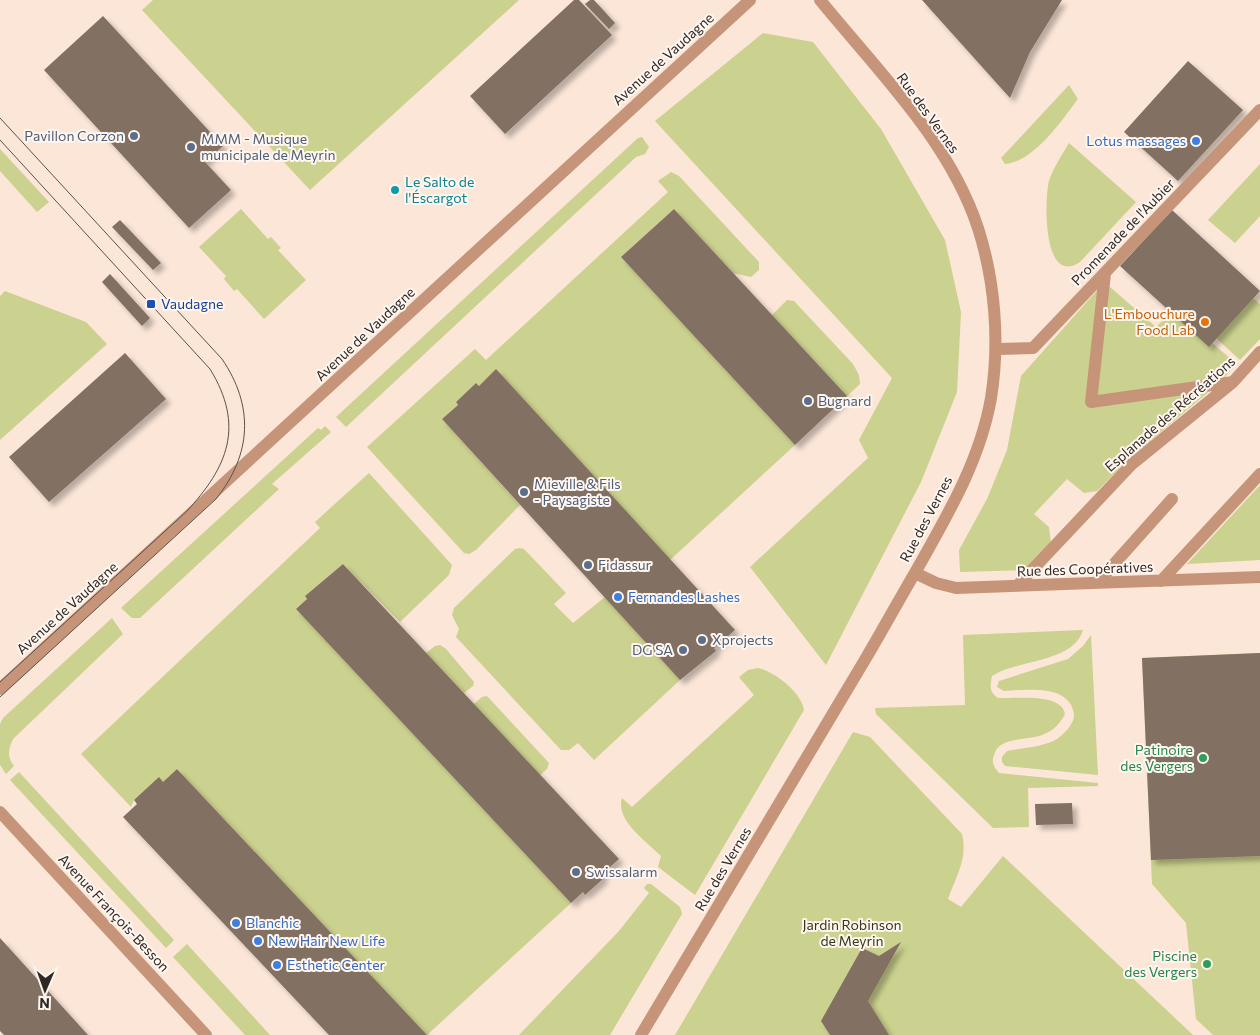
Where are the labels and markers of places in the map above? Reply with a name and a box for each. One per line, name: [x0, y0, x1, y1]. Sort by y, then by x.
place label: Pavillon Corzon: [24, 127, 124, 144]
marker: Pavillon Corzon: [128, 130, 140, 142]
place label: MMM - Musique municipale de Meyrin: [201, 130, 336, 163]
place label: Lotus massages: [1086, 132, 1186, 149]
marker: Lotus massages: [1190, 135, 1202, 147]
marker: MMM - Musique municipale de Meyrin: [185, 141, 197, 153]
place label: Le Salto de l'Éscargot: [405, 173, 474, 206]
marker: Le Salto de l'Éscargot: [389, 184, 401, 196]
place label: Vaudagne: [161, 295, 223, 312]
marker: Vaudagne: [145, 298, 157, 310]
place label: L'Embouchure Food Lab: [1104, 305, 1195, 338]
marker: L'Embouchure Food Lab: [1199, 316, 1211, 328]
place label: Bugnard: [818, 392, 871, 409]
marker: Bugnard: [802, 395, 814, 407]
place label: Mieville & Fils - Paysagiste: [534, 475, 621, 508]
marker: Mieville & Fils - Paysagiste: [518, 486, 530, 498]
place label: Fidassur: [598, 556, 652, 573]
marker: Fidassur: [582, 559, 594, 571]
place label: Fernandes Lashes: [628, 588, 740, 605]
marker: Fernandes Lashes: [612, 591, 624, 603]
place label: Xprojects: [712, 631, 773, 648]
marker: Xprojects: [696, 634, 708, 646]
place label: DG SA: [632, 641, 673, 658]
marker: DG SA: [677, 644, 689, 656]
place label: Patinoire des Vergers: [1120, 741, 1193, 774]
marker: Patinoire des Vergers: [1197, 752, 1209, 764]
place label: Swissalarm: [586, 863, 657, 880]
marker: Swissalarm: [570, 866, 582, 878]
place label: Blanchic: [246, 914, 299, 931]
marker: Blanchic: [230, 917, 242, 929]
place label: New Hair New Life: [268, 932, 385, 949]
marker: New Hair New Life: [252, 935, 264, 947]
place label: Piscine des Vergers: [1124, 947, 1197, 980]
place label: Esthetic Center: [287, 956, 386, 973]
marker: Piscine des Vergers: [1201, 958, 1213, 970]
marker: Esthetic Center: [271, 959, 283, 971]

